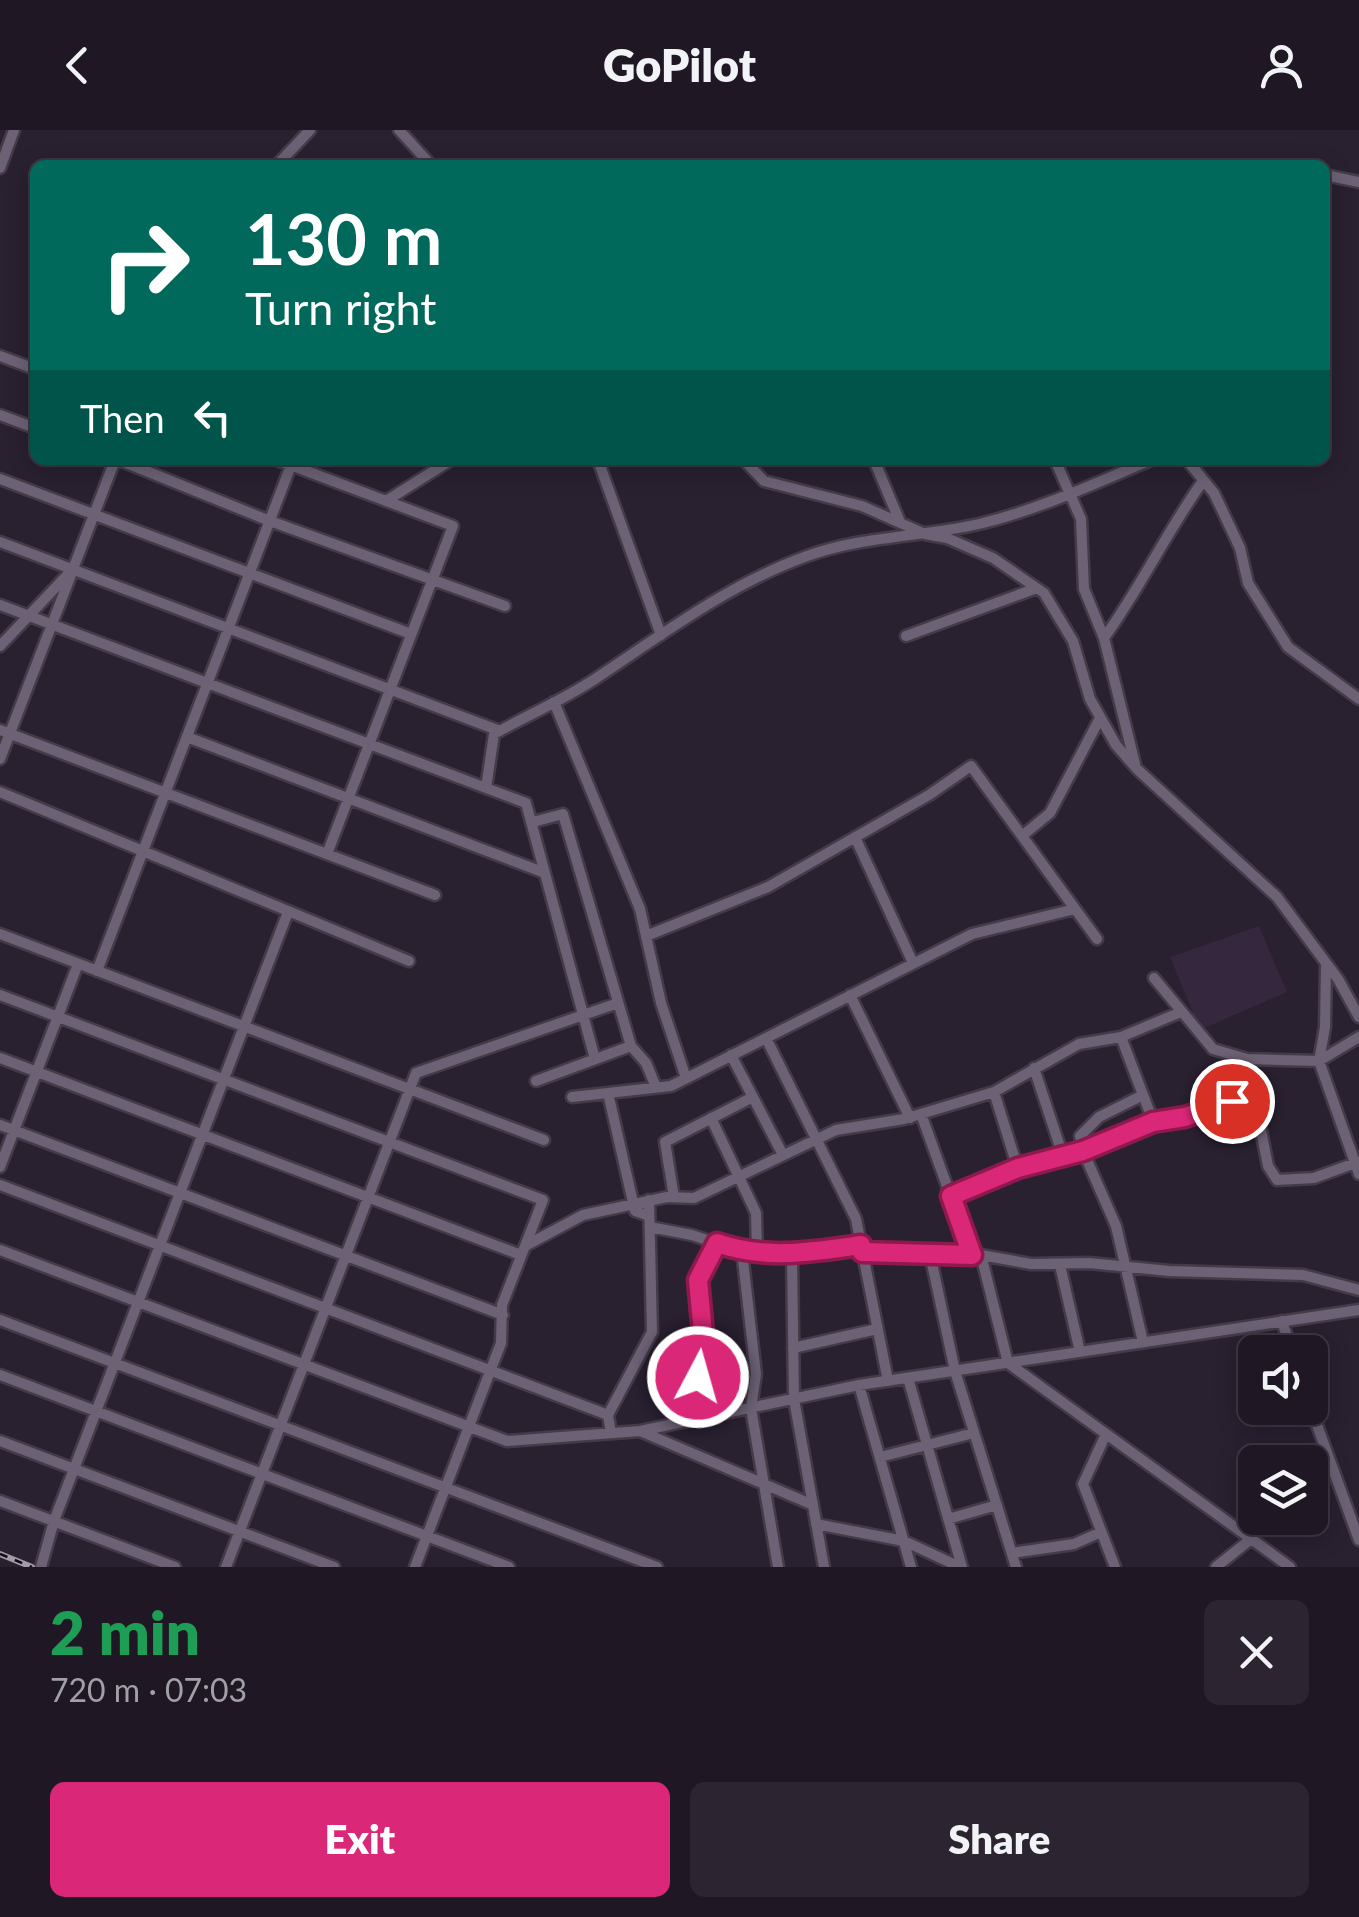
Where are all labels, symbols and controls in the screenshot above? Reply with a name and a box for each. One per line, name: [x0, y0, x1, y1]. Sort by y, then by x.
icon: back: [50, 38, 105, 93]
text: GoPilot: [603, 38, 756, 92]
icon: person: [1254, 38, 1309, 93]
text: 130 m: [245, 196, 442, 280]
icon: right: [80, 200, 210, 330]
text: Turn right: [245, 281, 436, 335]
icon: left: [185, 390, 240, 445]
text: Then: [80, 395, 165, 441]
pin: [1190, 1059, 1275, 1144]
icon: arrive: [1205, 1074, 1260, 1129]
position arrow: [646, 1325, 750, 1429]
map controls: [1238, 1335, 1328, 1535]
button: sound: [1238, 1335, 1328, 1425]
button: layers: [1238, 1445, 1328, 1535]
text: 2 min: [50, 1596, 200, 1668]
button: close: [1204, 1600, 1309, 1705]
text: 720 m · 07:03: [50, 1670, 247, 1709]
button: Exit: [50, 1782, 670, 1897]
button: Share: [690, 1782, 1309, 1897]

